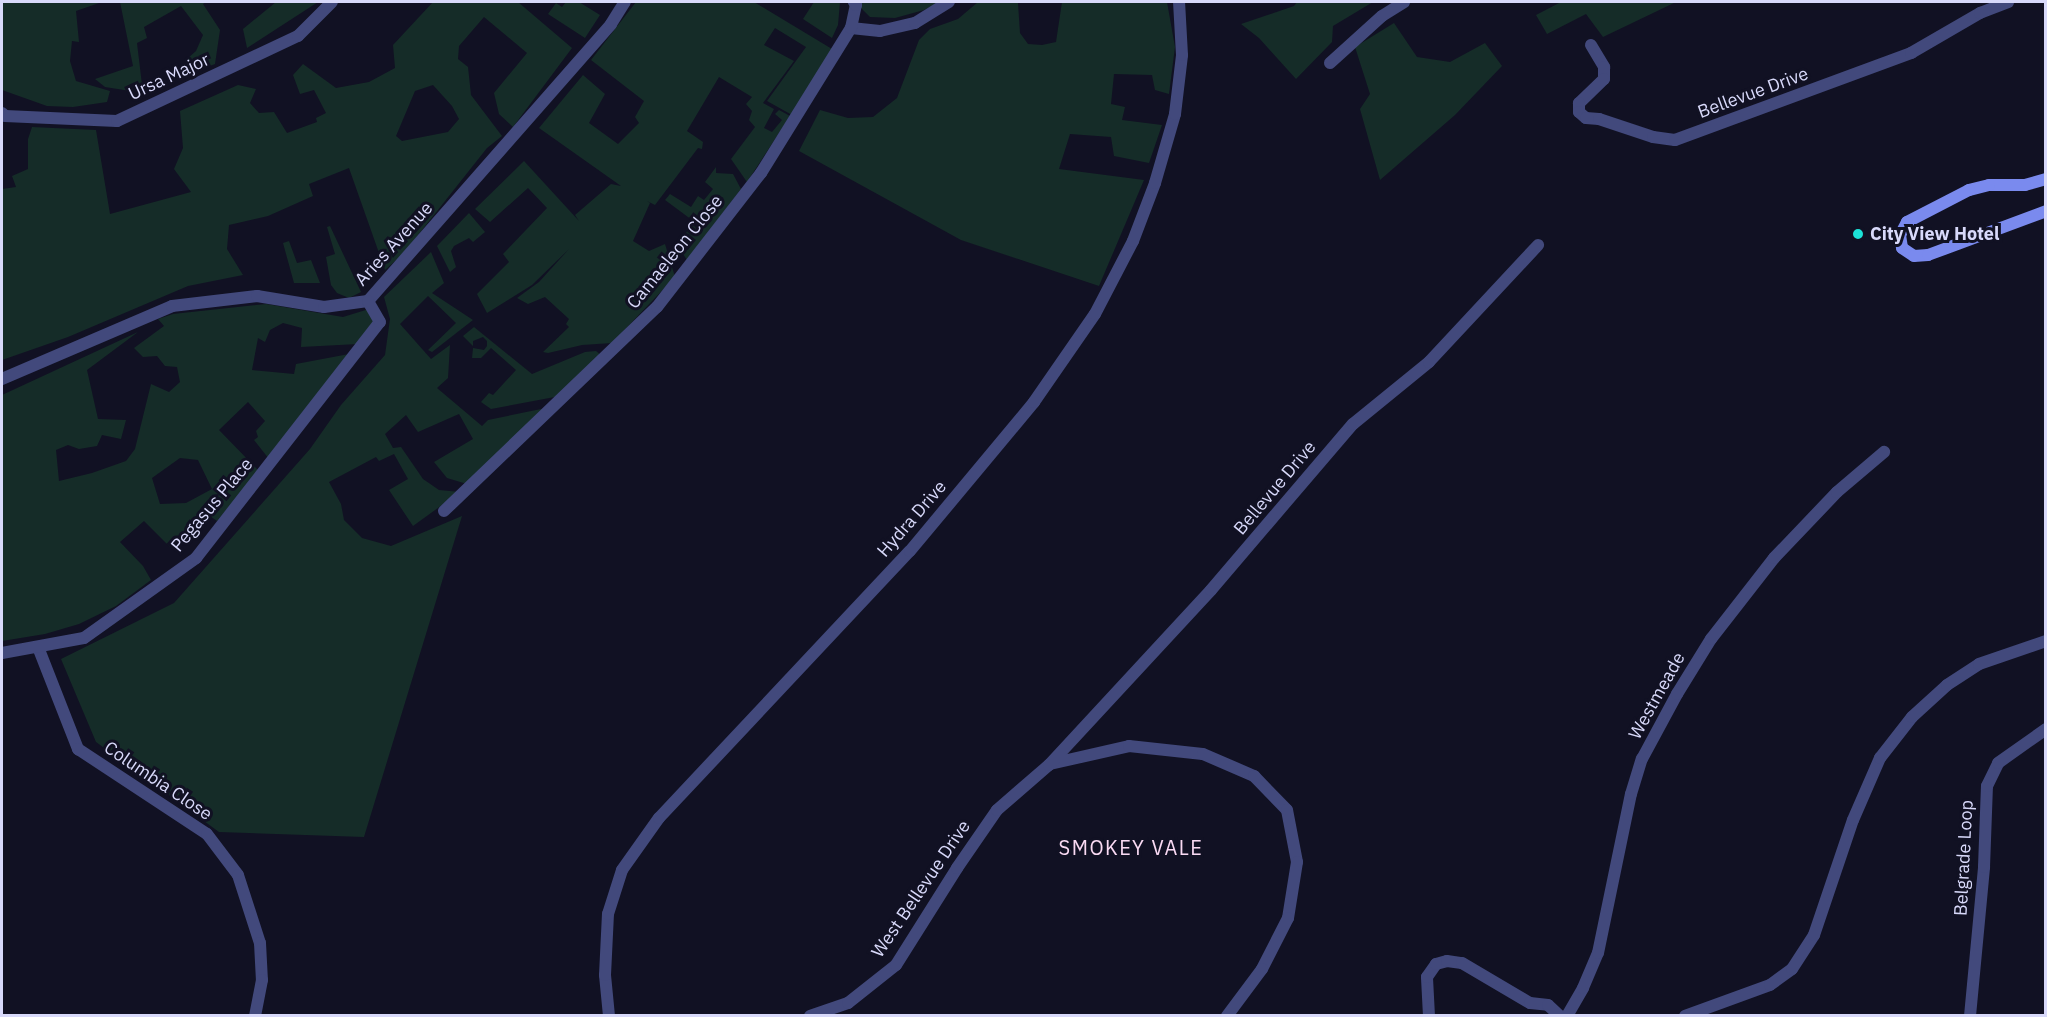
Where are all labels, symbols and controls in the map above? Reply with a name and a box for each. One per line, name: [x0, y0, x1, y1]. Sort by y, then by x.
street label: Ursa Major: [125, 49, 213, 105]
street label: Bellevue Drive: [1695, 63, 1811, 123]
street label: Camaeleon Close: [623, 191, 727, 313]
street label: Aries Avenue: [351, 198, 437, 290]
place label: City View Hotel: [1870, 223, 1999, 245]
marker: City View Hotel: [1851, 227, 1865, 241]
street label: Bellevue Drive: [1229, 437, 1321, 539]
street label: Pegasus Place: [167, 454, 257, 556]
street label: Hydra Drive: [873, 476, 951, 562]
street label: Westmeade: [1624, 649, 1690, 743]
street label: Columbia Close: [100, 737, 216, 825]
street label: Belgrade Loop: [1950, 799, 1978, 917]
street label: West Bellevue Drive: [867, 816, 975, 962]
district label: SMOKEY VALE: [1059, 835, 1203, 859]

